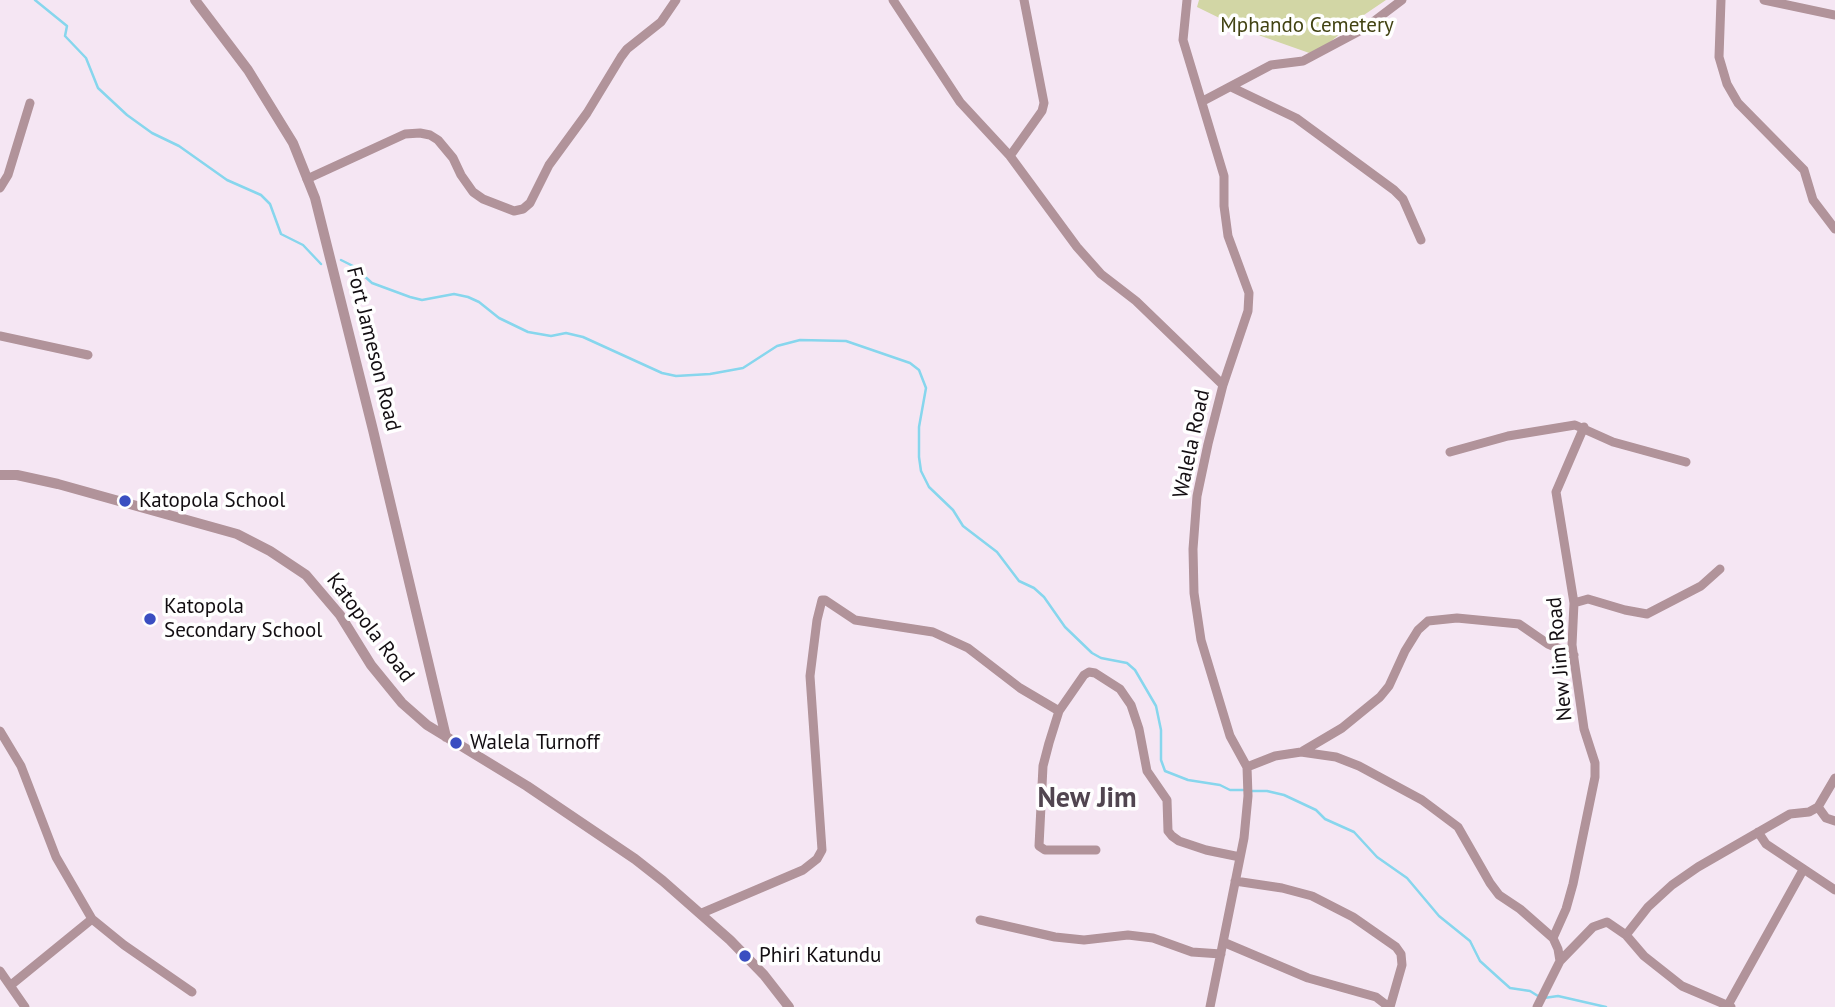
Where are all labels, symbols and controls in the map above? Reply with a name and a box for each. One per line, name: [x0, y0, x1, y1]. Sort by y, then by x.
park label: Mphando Cemetery: [1220, 13, 1394, 39]
street label: Fort Jameson Road: [340, 264, 406, 434]
street label: Walela Road: [1168, 387, 1216, 501]
place label: Katopola School: [139, 488, 285, 514]
marker: Katopola School: [117, 493, 133, 509]
street label: Katopola Road: [321, 569, 419, 687]
place label: Katopola Secondary School: [164, 594, 322, 644]
street label: New Jim Road: [1542, 596, 1578, 722]
marker: Katopola Secondary School: [142, 611, 158, 627]
place label: Walela Turnoff: [470, 730, 600, 756]
marker: Walela Turnoff: [448, 735, 464, 751]
district label: New Jim: [1037, 782, 1137, 816]
place label: Phiri Katundu: [759, 943, 881, 969]
marker: Phiri Katundu: [737, 948, 753, 964]

